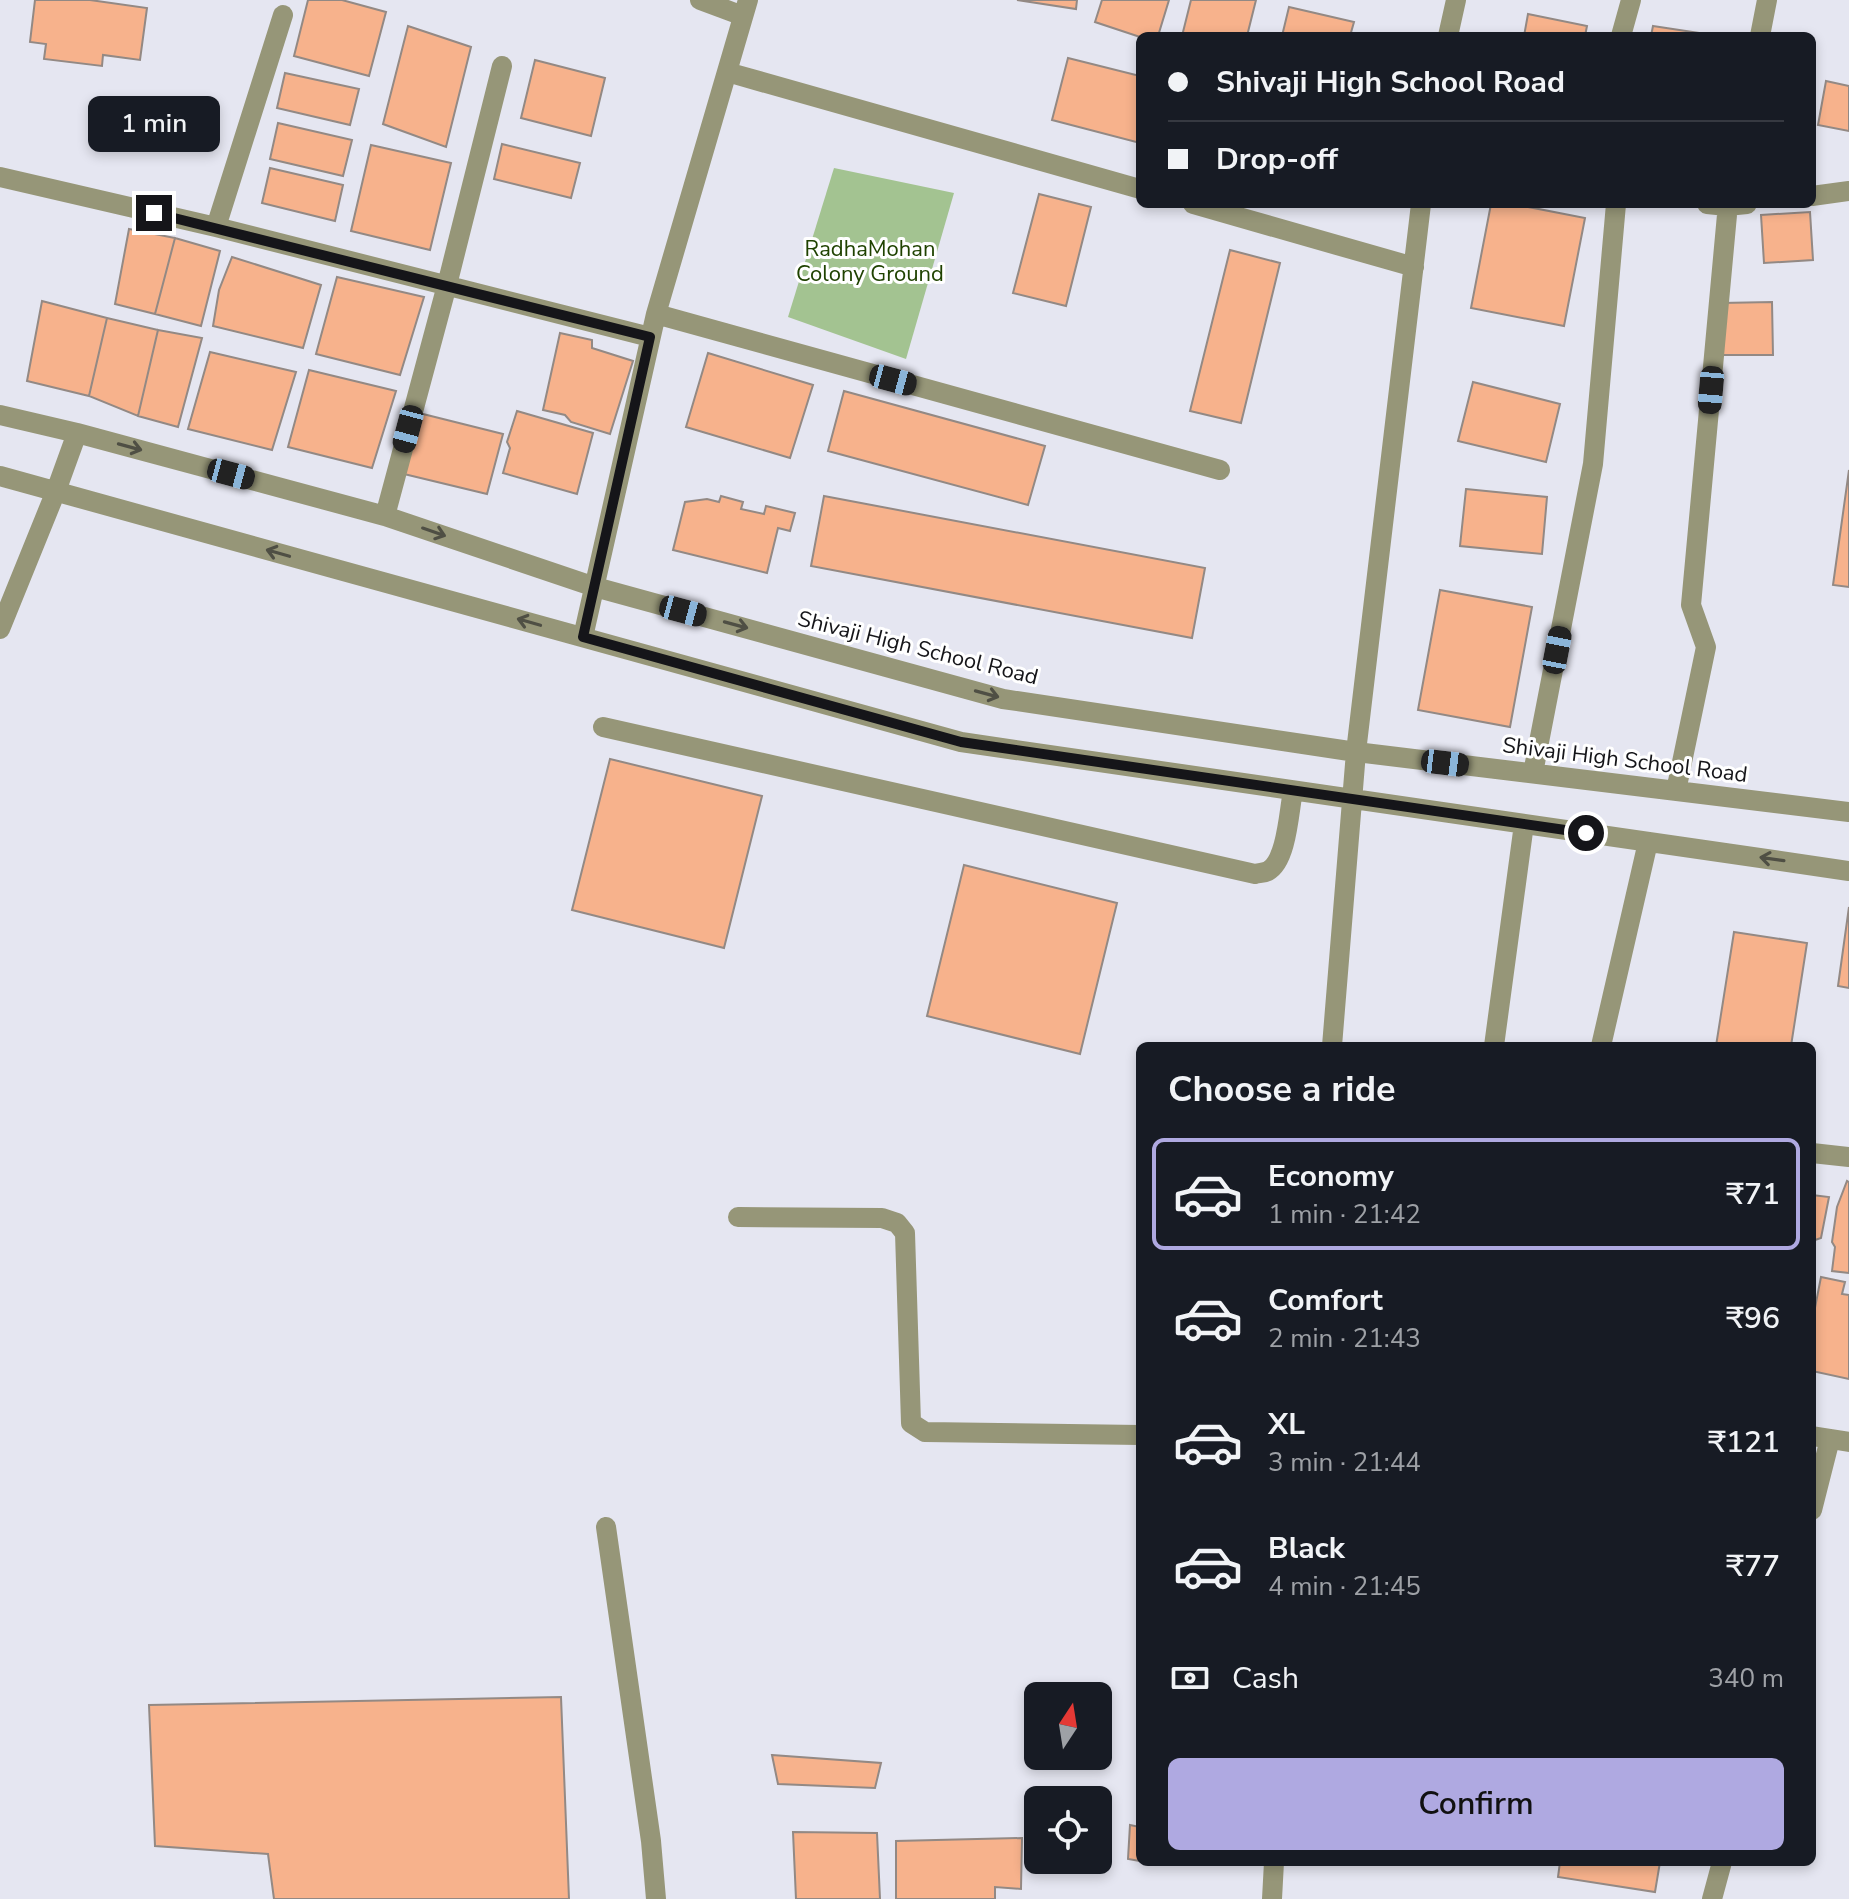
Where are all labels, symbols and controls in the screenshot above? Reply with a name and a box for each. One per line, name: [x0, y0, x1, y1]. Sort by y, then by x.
text: Shivaji High School Road: [1216, 62, 1565, 103]
callout: 1 min: [88, 97, 220, 153]
text: 1 min: [121, 106, 187, 141]
text: Drop-off: [1216, 139, 1338, 180]
route end: [136, 195, 172, 231]
park label: RadhaMohan Colony Ground: [796, 234, 944, 289]
car: [867, 362, 919, 398]
car: [1697, 365, 1725, 415]
car: [390, 403, 426, 455]
one-way arrow: [117, 441, 142, 456]
car: [205, 456, 257, 492]
one-way arrow: [422, 526, 447, 541]
one-way arrow: [266, 544, 292, 559]
car: [657, 593, 709, 629]
street label: Shivaji High School Road: [795, 604, 1041, 692]
one-way arrow: [516, 614, 542, 629]
one-way arrow: [723, 619, 749, 634]
car: [1541, 624, 1573, 676]
one-way arrow: [973, 688, 999, 703]
street label: Shivaji High School Road: [1501, 730, 1749, 790]
car: [1420, 748, 1470, 778]
route start: [1568, 815, 1604, 851]
one-way arrow: [1760, 851, 1785, 866]
text: Choose a ride: [1168, 1065, 1396, 1114]
text: Economy: [1268, 1156, 1394, 1197]
icon: car: [1172, 1158, 1244, 1230]
text: ₹71: [1726, 1174, 1780, 1215]
text: 1 min · 21:42: [1268, 1197, 1421, 1232]
text: Comfort: [1268, 1280, 1383, 1321]
icon: car: [1172, 1282, 1244, 1354]
text: ₹96: [1726, 1298, 1780, 1339]
text: 2 min · 21:43: [1268, 1321, 1421, 1356]
text: XL: [1268, 1404, 1305, 1445]
icon: car: [1172, 1406, 1244, 1478]
text: ₹121: [1708, 1422, 1780, 1463]
text: 3 min · 21:44: [1268, 1445, 1421, 1480]
text: Black: [1268, 1528, 1345, 1569]
icon: car: [1172, 1530, 1244, 1602]
text: ₹77: [1726, 1546, 1780, 1587]
text: 4 min · 21:45: [1268, 1569, 1421, 1604]
icon: cash: [1168, 1656, 1212, 1700]
text: Cash: [1232, 1658, 1299, 1699]
text: 340 m: [1708, 1661, 1784, 1696]
north arrow: [1024, 1682, 1112, 1770]
map controls: [1024, 1682, 1112, 1874]
button: Confirm: [1168, 1758, 1784, 1850]
button: locate: [1024, 1786, 1112, 1874]

